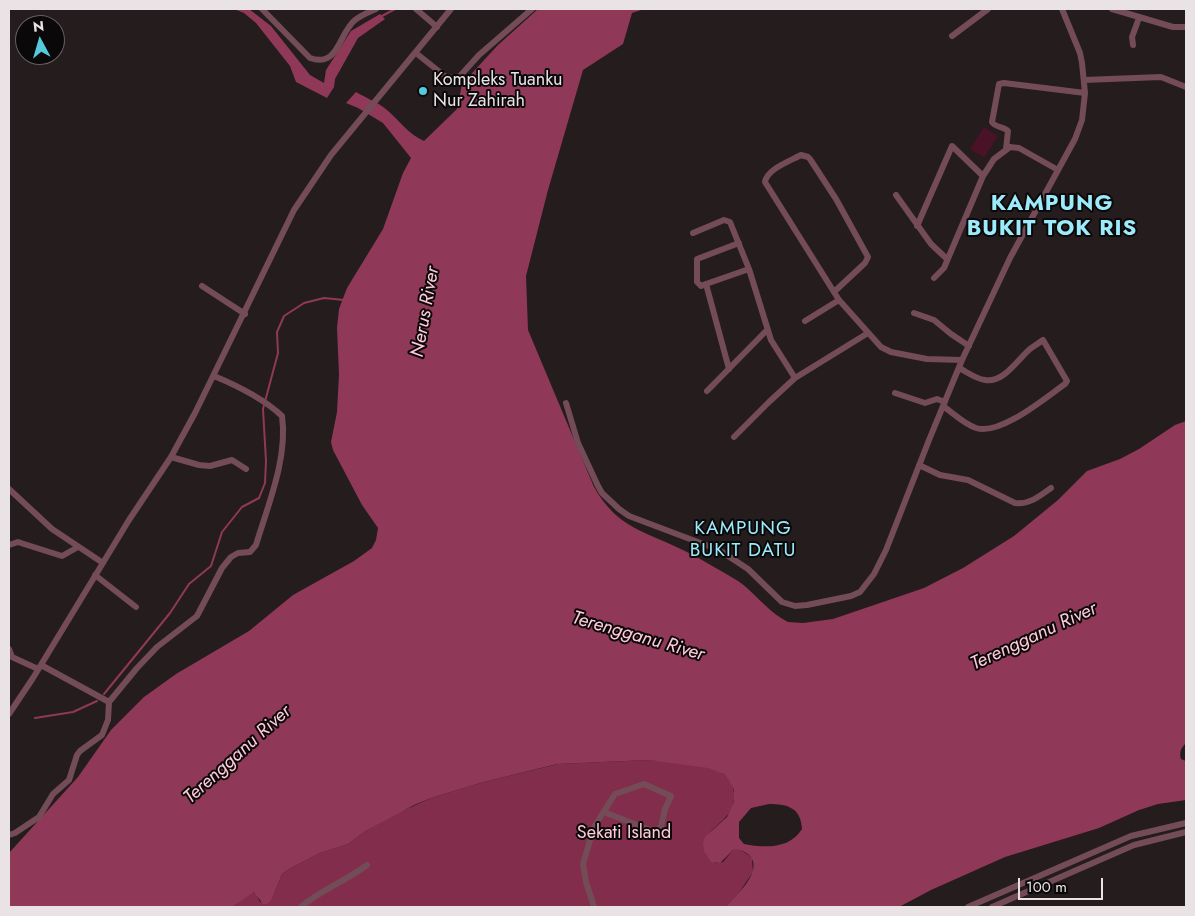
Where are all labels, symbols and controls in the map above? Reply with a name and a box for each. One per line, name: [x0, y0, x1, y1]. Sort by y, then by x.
north arrow: [15, 15, 65, 65]
text: N: [32, 16, 45, 37]
place label: Kompleks Tuanku Nur Zahirah: [433, 70, 562, 112]
marker: Kompleks Tuanku Nur Zahirah: [417, 85, 429, 97]
district label: KAMPUNG BUKIT TOK RIS: [965, 192, 1139, 244]
water label: Nerus River: [407, 265, 445, 359]
district label: KAMPUNG BUKIT DATU: [688, 518, 798, 562]
water label: Terengganu River: [967, 598, 1101, 676]
water label: Terengganu River: [569, 607, 707, 667]
water label: Terengganu River: [180, 701, 296, 809]
park label: Sekati Island: [577, 823, 671, 845]
scale bar: [1020, 868, 1105, 900]
text: 100 m: [1026, 876, 1067, 898]

